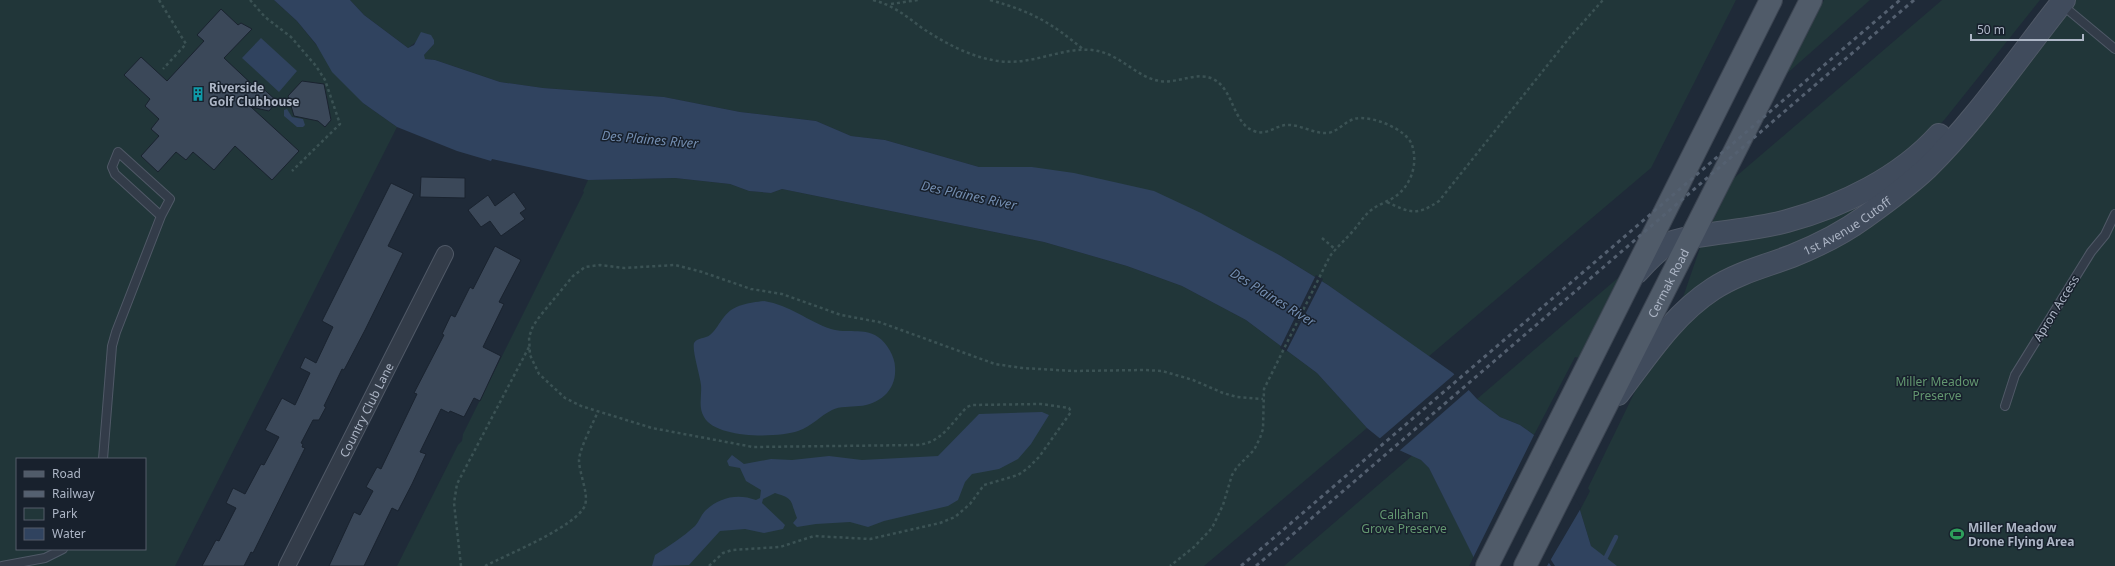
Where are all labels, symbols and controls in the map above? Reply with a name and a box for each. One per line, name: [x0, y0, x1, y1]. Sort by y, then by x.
scale bar: [1971, 16, 2083, 42]
text: 50 m: [1977, 21, 2005, 38]
place label: Riverside Golf Clubhouse: [209, 79, 299, 110]
building icon: Riverside Golf Clubhouse: [190, 86, 206, 102]
water label: Des Plaines River: [601, 126, 700, 152]
water label: Des Plaines River: [920, 176, 1019, 214]
street label: 1st Avenue Cutoff: [1800, 192, 1895, 259]
street label: Cermak Road: [1643, 245, 1693, 321]
water label: Des Plaines River: [1227, 264, 1320, 331]
street label: Apron Access: [2029, 271, 2083, 344]
street label: Country Club Lane: [335, 359, 397, 460]
park label: Miller Meadow Preserve: [1895, 373, 1979, 404]
legend: [16, 458, 146, 550]
text: Road: [52, 465, 81, 482]
text: Railway: [52, 485, 96, 502]
text: Park: [52, 505, 78, 522]
park label: Callahan Grove Preserve: [1361, 506, 1447, 537]
place label: Miller Meadow Drone Flying Area: [1968, 519, 2074, 550]
text: Water: [52, 525, 86, 542]
sports icon: Miller Meadow Drone Flying Area: [1949, 526, 1965, 542]

